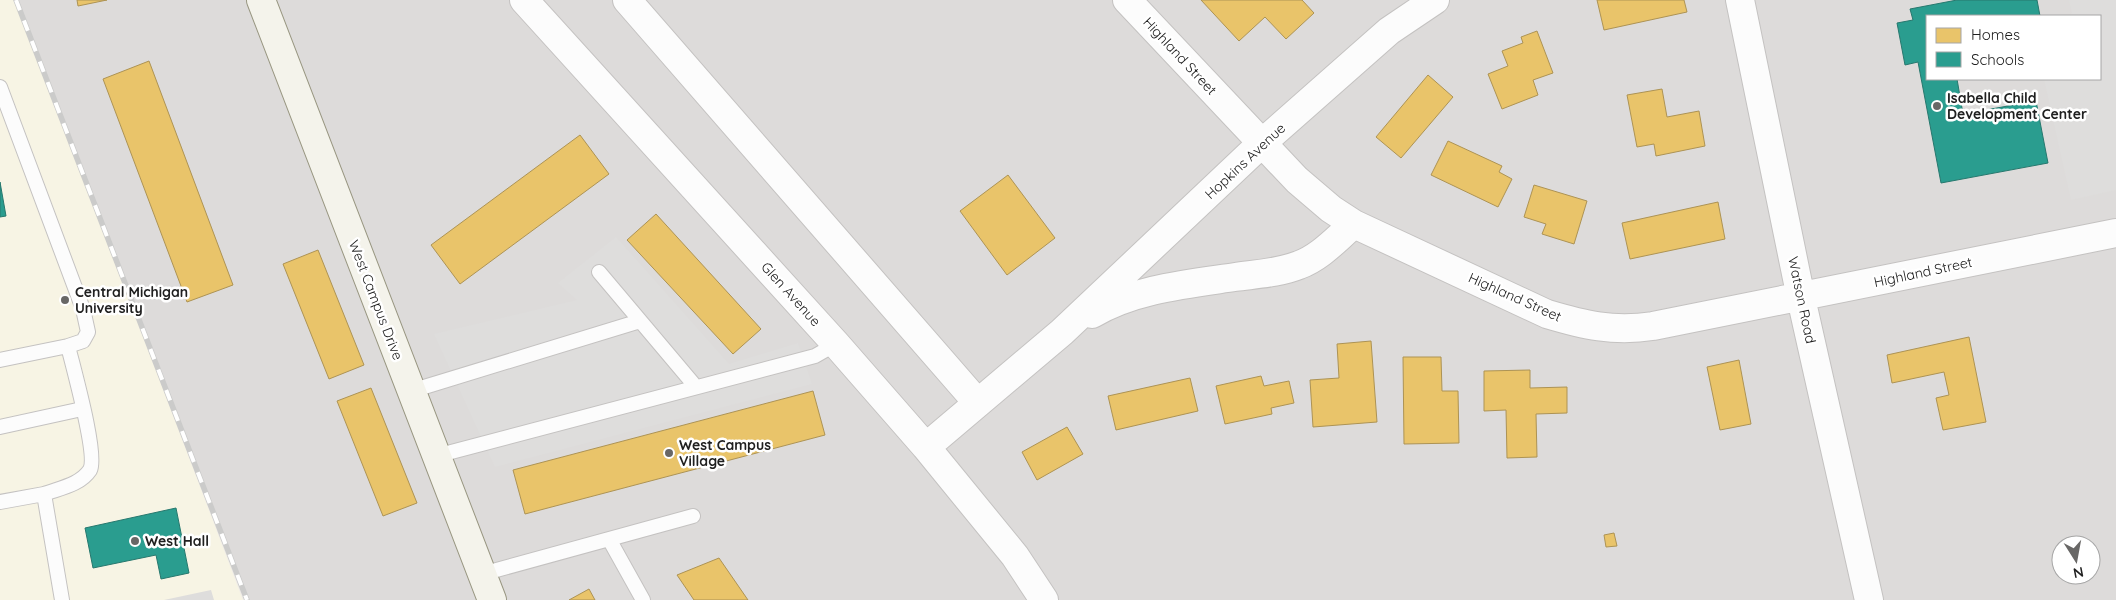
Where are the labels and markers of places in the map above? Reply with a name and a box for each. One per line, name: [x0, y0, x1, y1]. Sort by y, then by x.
place label: Isabella Child Development Center: [1947, 89, 2087, 123]
marker: Isabella Child Development Center: [1931, 100, 1943, 112]
place label: Central Michigan University: [75, 283, 188, 317]
marker: Central Michigan University: [59, 294, 71, 306]
place label: West Campus Village: [679, 436, 771, 470]
marker: West Campus Village: [663, 447, 675, 459]
place label: West Hall: [145, 532, 209, 550]
marker: West Hall: [129, 535, 141, 547]

